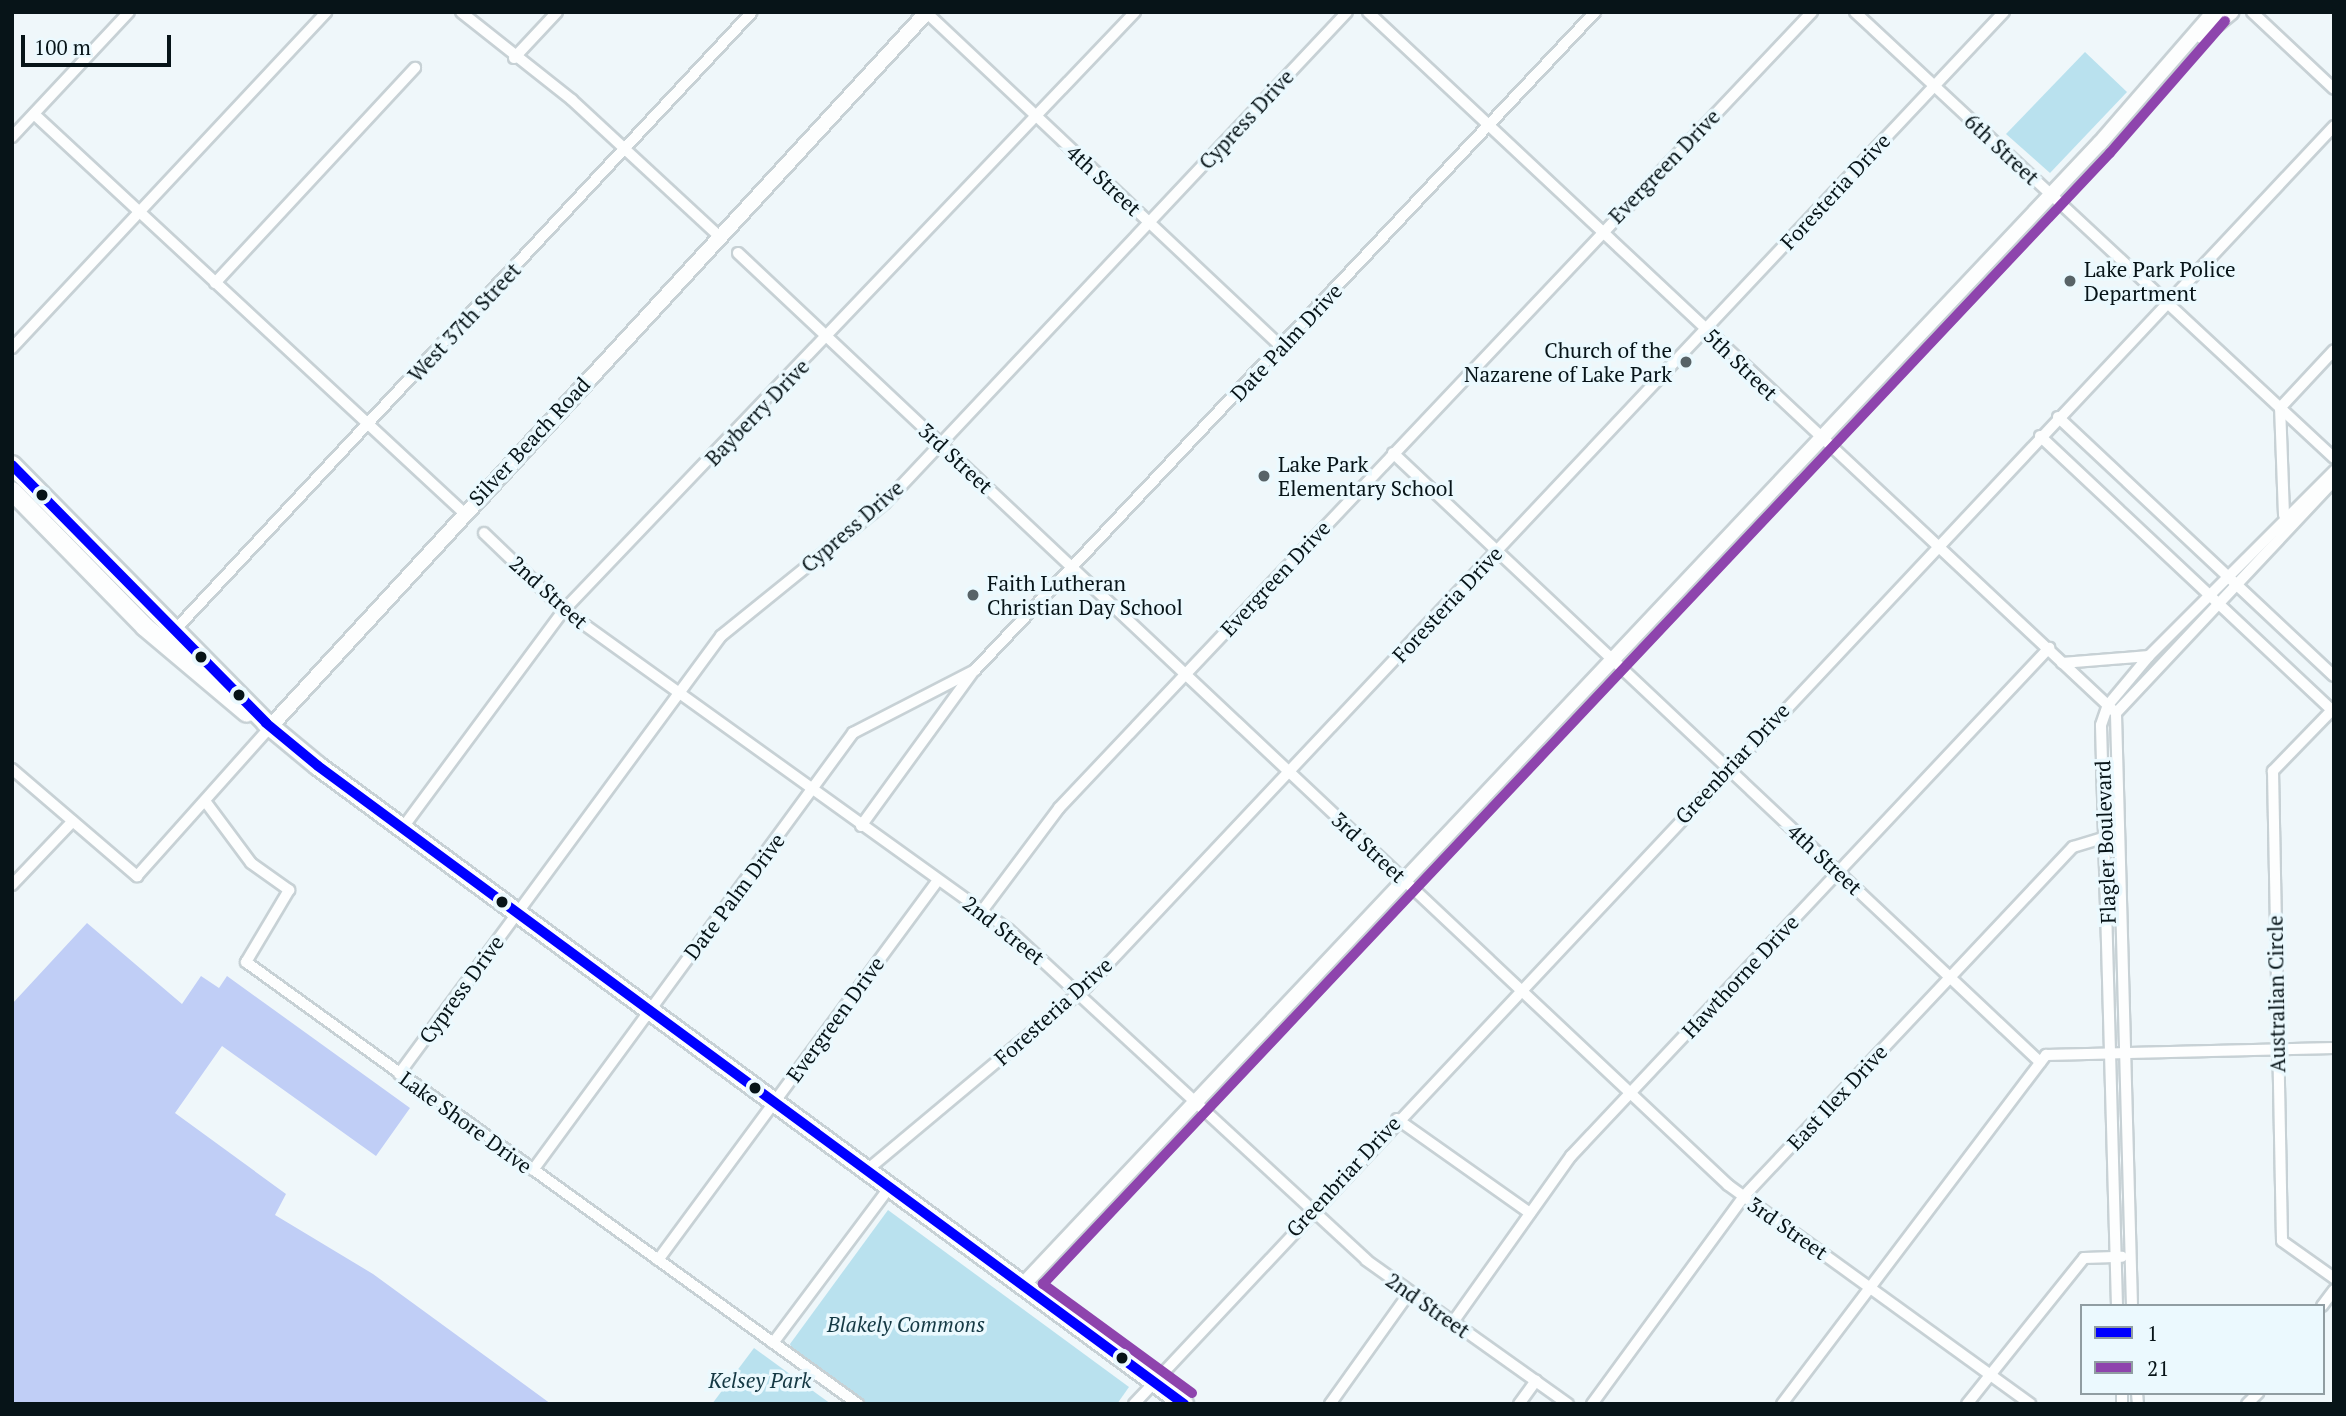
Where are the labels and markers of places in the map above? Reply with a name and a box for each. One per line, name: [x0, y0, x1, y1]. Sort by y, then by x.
place label: Lake Park Police Department: [2084, 256, 2236, 306]
marker: Lake Park Police Department: [2062, 273, 2078, 289]
place label: Church of the Nazarene of Lake Park: [1464, 337, 1672, 387]
marker: Church of the Nazarene of Lake Park: [1678, 354, 1694, 370]
place label: Lake Park Elementary School: [1278, 451, 1454, 501]
marker: Lake Park Elementary School: [1256, 468, 1272, 484]
unlabelled marker: [35, 488, 49, 502]
place label: Faith Lutheran Christian Day School: [987, 570, 1183, 620]
marker: Faith Lutheran Christian Day School: [965, 587, 981, 603]
unlabelled marker: [194, 650, 208, 664]
unlabelled marker: [232, 688, 246, 702]
unlabelled marker: [495, 895, 509, 909]
unlabelled marker: [748, 1081, 762, 1095]
unlabelled marker: [1115, 1351, 1129, 1365]

